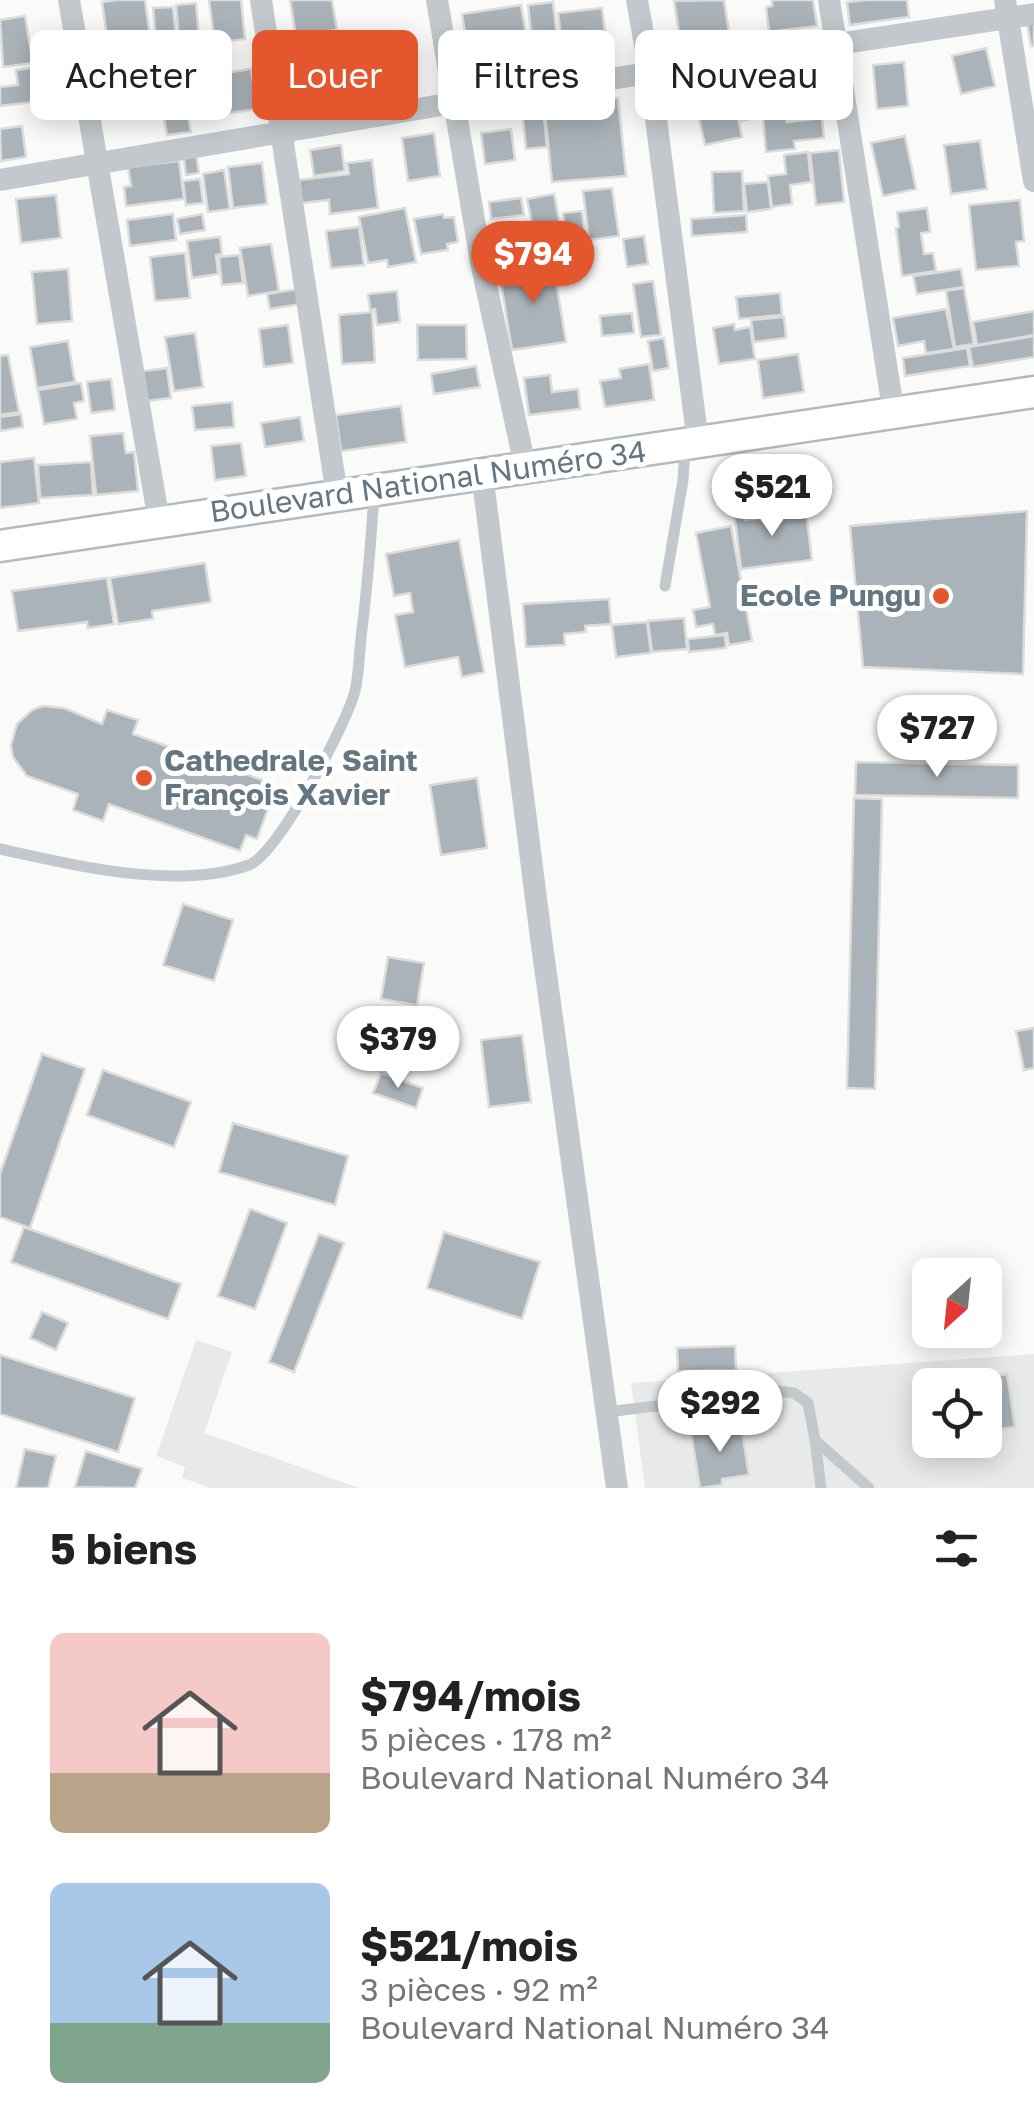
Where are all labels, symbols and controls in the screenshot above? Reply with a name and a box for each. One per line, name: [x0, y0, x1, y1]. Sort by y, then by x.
chip: Acheter: [30, 30, 232, 120]
chip: Louer: [252, 30, 418, 120]
chip: Filtres: [438, 30, 615, 120]
chip: Nouveau: [635, 30, 853, 120]
pin: $794: [474, 221, 592, 306]
text: $794: [493, 234, 573, 272]
street label: Boulevard National Numéro 34: [207, 433, 648, 529]
pin: $521: [713, 454, 831, 539]
text: $521: [734, 467, 810, 505]
place label: Ecole Pungu: [740, 577, 921, 613]
marker: Ecole Pungu: [930, 585, 952, 607]
pin: $727: [878, 695, 996, 780]
text: $727: [899, 708, 975, 746]
place label: Cathedrale, Saint François Xavier: [164, 742, 418, 812]
marker: Cathedrale, Saint François Xavier: [133, 767, 155, 789]
pin: $379: [339, 1006, 457, 1091]
text: $379: [359, 1019, 437, 1057]
north arrow: [912, 1258, 1002, 1348]
map controls: [912, 1258, 1002, 1458]
button: locate: [912, 1368, 1002, 1458]
pin: $292: [661, 1370, 779, 1455]
text: $292: [680, 1383, 760, 1421]
icon: filters: [929, 1521, 984, 1576]
text: 5 biens: [50, 1523, 197, 1573]
text: $794/mois: [360, 1670, 581, 1720]
icon: home: [130, 1673, 250, 1793]
text: 5 pièces · 178 m²: [360, 1720, 612, 1758]
text: Boulevard National Numéro 34: [360, 1758, 830, 1796]
text: $521/mois: [360, 1920, 578, 1970]
icon: home: [130, 1923, 250, 2043]
text: 3 pièces · 92 m²: [360, 1970, 598, 2008]
text: Boulevard National Numéro 34: [360, 2008, 830, 2046]

